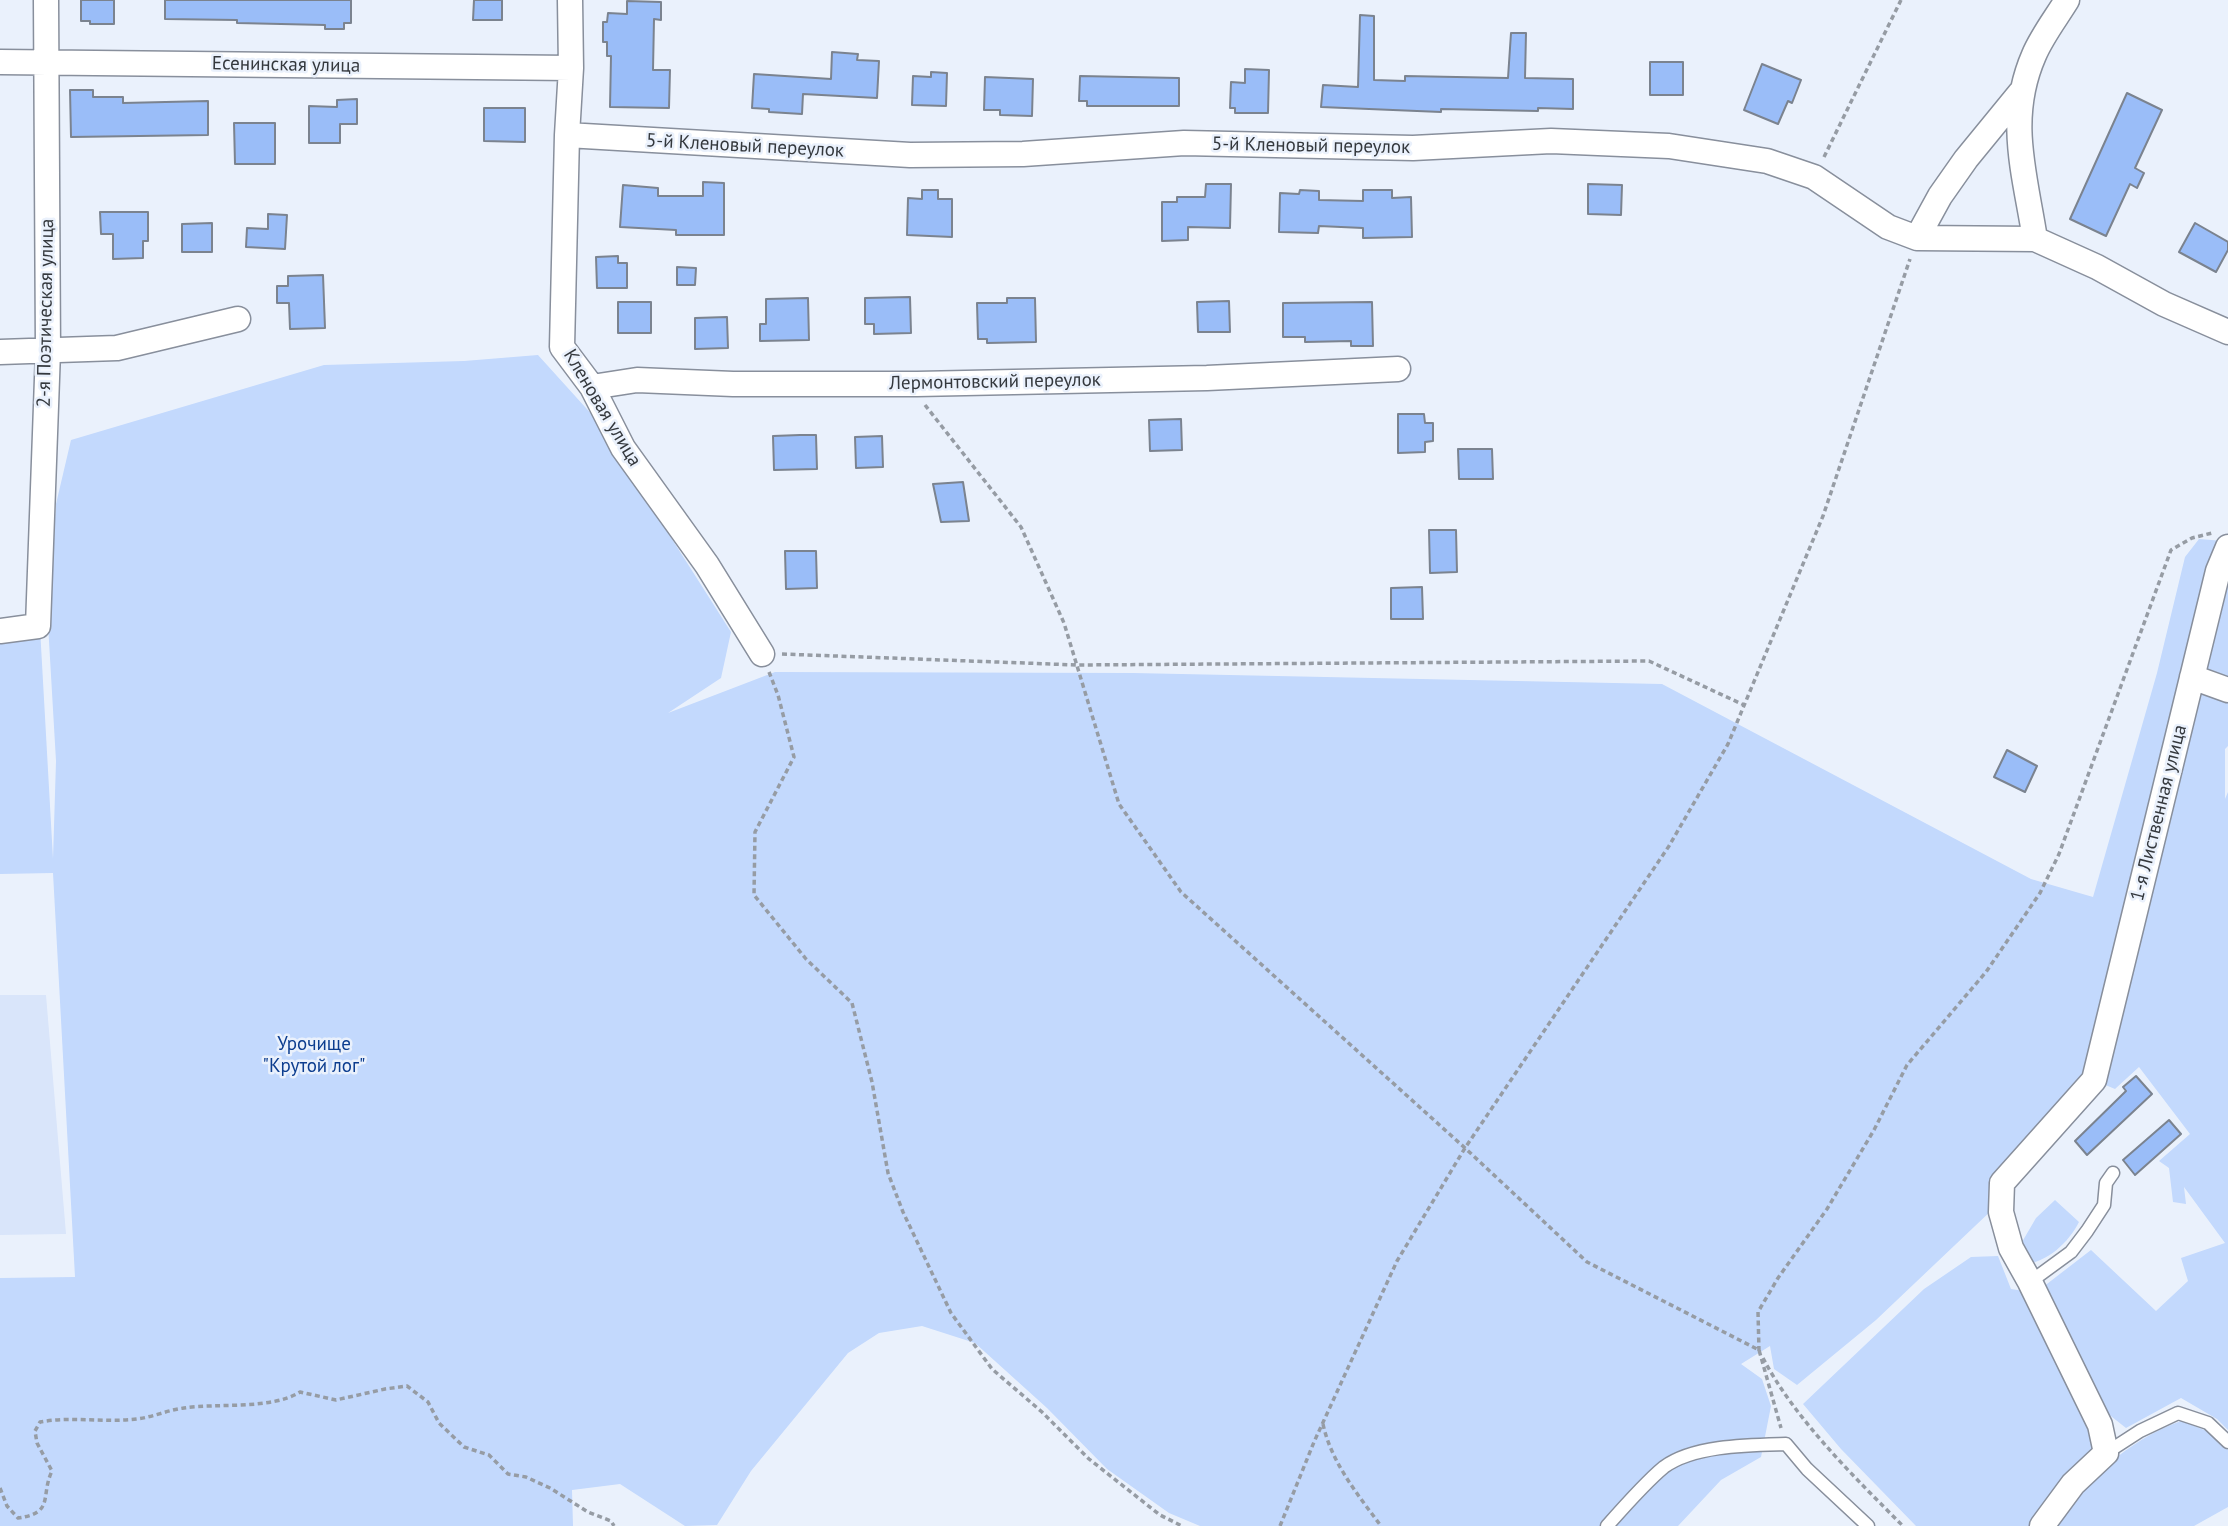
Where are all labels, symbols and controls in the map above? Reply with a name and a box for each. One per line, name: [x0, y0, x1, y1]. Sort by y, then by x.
street label: Есенинская улица: [212, 52, 360, 78]
street label: 5-й Кленовый переулок: [645, 129, 845, 163]
street label: 5-й Кленовый переулок: [1212, 133, 1410, 159]
street label: 2-я Поэтическая улица: [33, 218, 59, 408]
street label: Кленовая улица: [558, 345, 646, 471]
street label: Лермонтовский переулок: [889, 369, 1101, 395]
street label: 1-я Лиственная улица: [2126, 722, 2192, 904]
park label: Урочище "Крутой лог": [263, 1034, 365, 1078]

